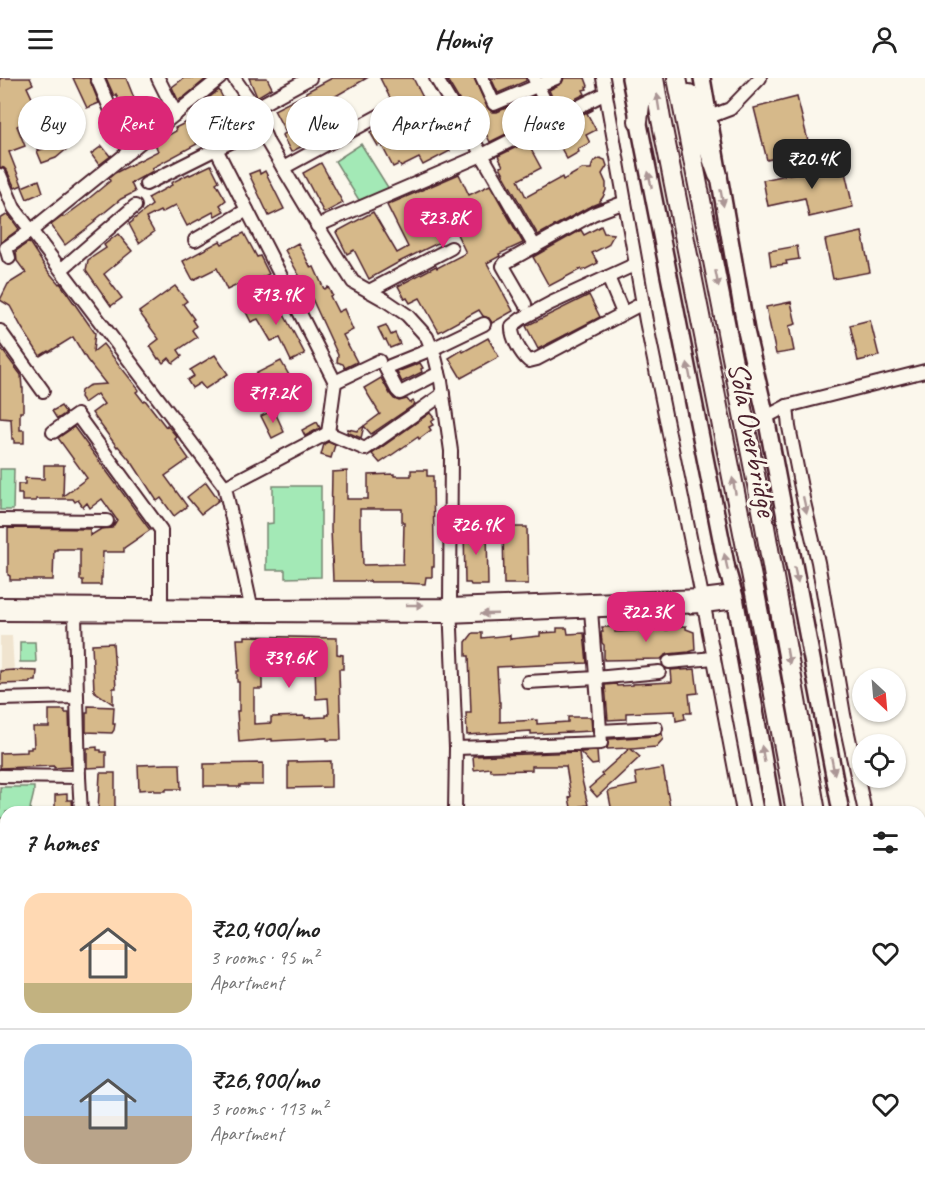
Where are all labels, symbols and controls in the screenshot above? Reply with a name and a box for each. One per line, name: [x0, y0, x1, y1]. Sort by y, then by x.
text: Homiq: [434, 22, 491, 56]
icon: menu: [24, 23, 57, 56]
icon: person: [868, 23, 901, 56]
one-way arrow: [654, 93, 663, 112]
chip: Buy: [18, 96, 86, 150]
chip: Rent: [98, 96, 174, 150]
chip: Filters: [186, 96, 274, 150]
chip: New: [286, 96, 358, 150]
chip: Apartment: [370, 96, 490, 150]
chip: House: [502, 96, 585, 150]
pin: ₹20.4K: [763, 139, 861, 190]
text: ₹20.4K: [787, 146, 837, 171]
one-way arrow: [645, 170, 654, 189]
one-way arrow: [718, 188, 727, 207]
pin: ₹23.8K: [394, 198, 492, 249]
text: ₹23.8K: [418, 205, 468, 230]
one-way arrow: [713, 270, 722, 289]
pin: ₹13.9K: [227, 275, 325, 326]
text: ₹13.9K: [251, 282, 301, 307]
street label: Sola Overbridge: [719, 359, 787, 522]
one-way arrow: [684, 361, 693, 380]
pin: ₹17.2K: [224, 373, 322, 424]
text: ₹17.2K: [248, 380, 298, 405]
one-way arrow: [728, 477, 738, 495]
one-way arrow: [800, 496, 810, 514]
pin: ₹26.9K: [427, 505, 525, 556]
text: ₹26.9K: [451, 512, 501, 537]
one-way arrow: [721, 553, 730, 572]
one-way arrow: [792, 565, 801, 584]
pin: ₹22.3K: [597, 592, 695, 643]
text: ₹22.3K: [621, 599, 671, 624]
one-way arrow: [406, 600, 425, 610]
one-way arrow: [480, 610, 499, 619]
pin: ₹39.6K: [240, 638, 338, 689]
text: ₹39.6K: [264, 645, 314, 670]
one-way arrow: [784, 647, 793, 666]
north arrow: [852, 668, 906, 722]
map controls: [852, 668, 906, 788]
button: locate: [852, 734, 906, 788]
one-way arrow: [758, 744, 767, 763]
one-way arrow: [829, 757, 838, 776]
text: 7 homes: [24, 826, 97, 859]
icon: filters: [869, 826, 902, 859]
text: ₹20,400/mo: [210, 912, 319, 945]
icon: home: [72, 917, 144, 989]
icon: heart: [869, 937, 902, 970]
text: 3 rooms · 95 m²: [210, 945, 318, 970]
text: Apartment: [210, 970, 283, 995]
text: ₹26,900/mo: [210, 1063, 319, 1096]
icon: home: [72, 1068, 144, 1140]
icon: heart: [869, 1088, 902, 1121]
text: 3 rooms · 113 m²: [210, 1096, 327, 1121]
text: Apartment: [210, 1121, 283, 1146]

